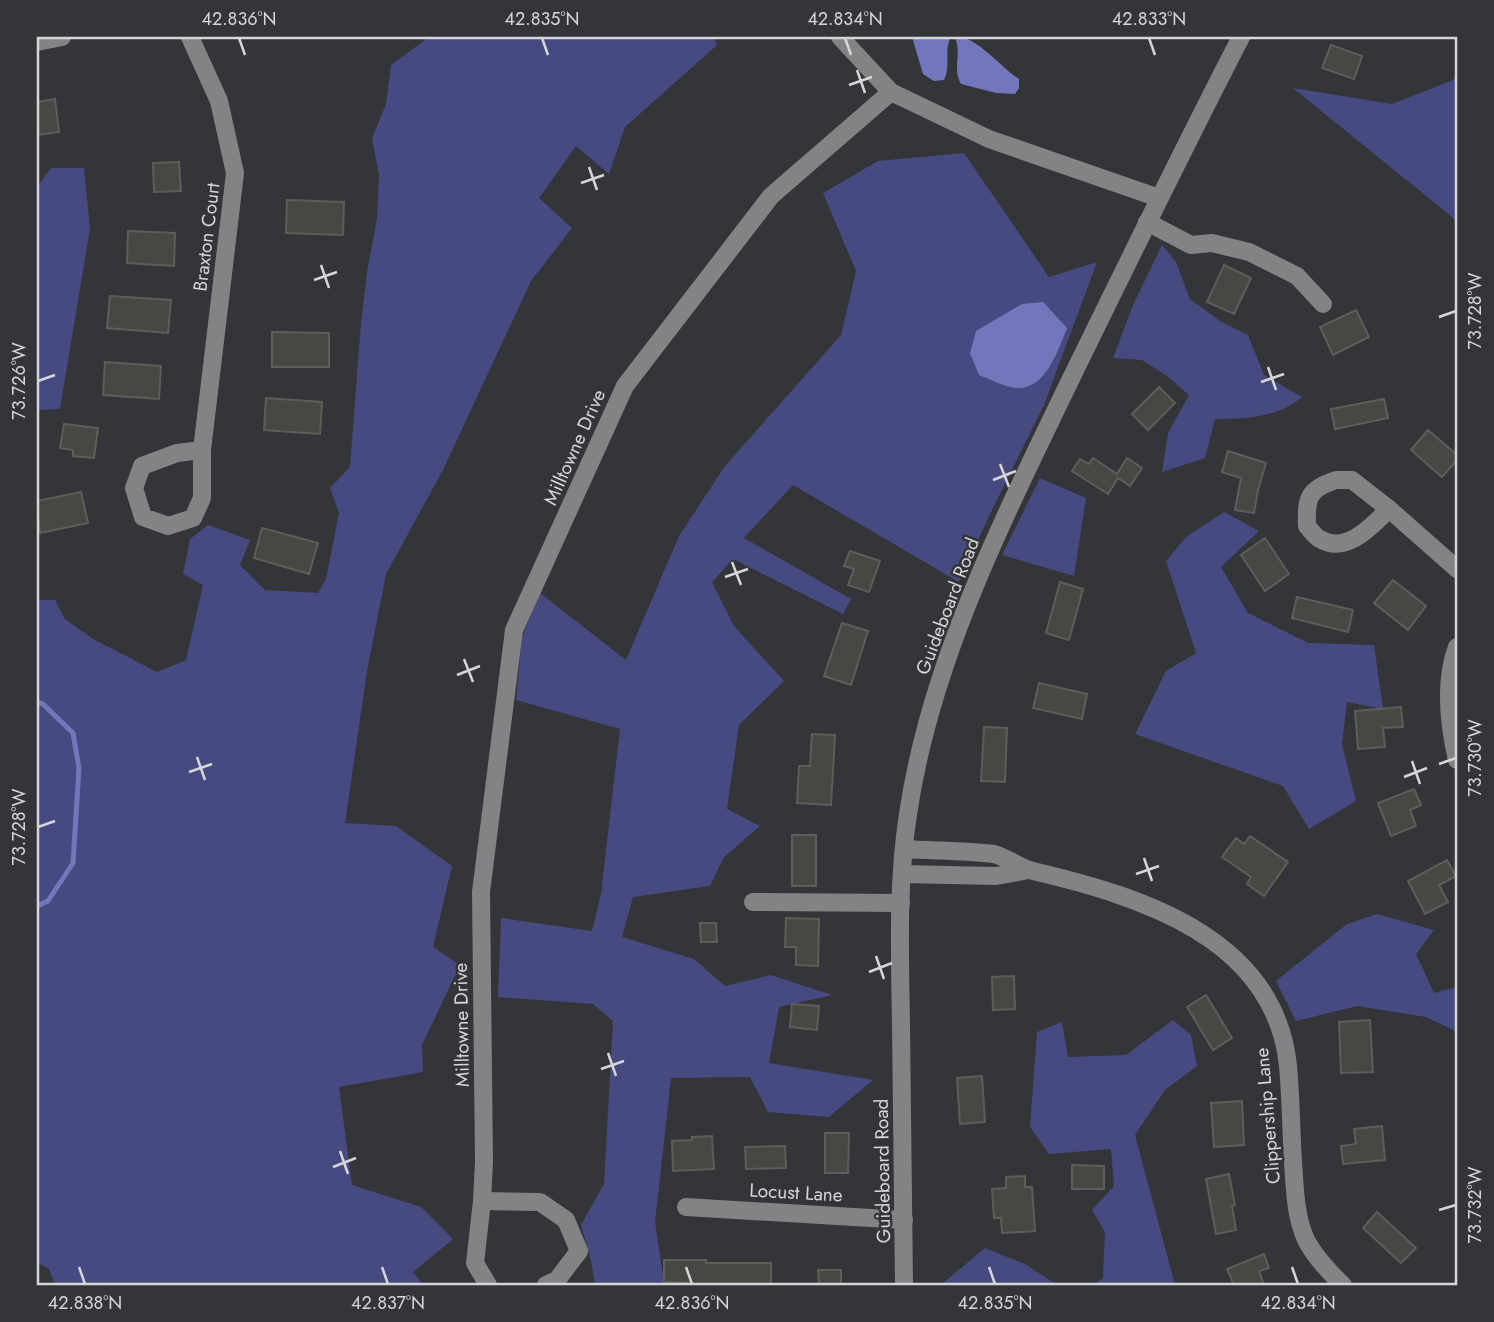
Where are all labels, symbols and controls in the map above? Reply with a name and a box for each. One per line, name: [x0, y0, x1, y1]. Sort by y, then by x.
text: 42.836°N: [201, 6, 277, 32]
text: 42.835°N: [505, 6, 579, 32]
text: 42.834°N: [807, 6, 883, 32]
text: 42.833°N: [1112, 6, 1186, 32]
street label: Braxton Court: [186, 181, 227, 293]
text: 73.728°W: [1462, 272, 1488, 349]
text: 73.726°W: [6, 342, 32, 420]
street label: Milltowne Drive: [537, 385, 612, 509]
street label: Guideboard Road: [909, 534, 986, 679]
text: 73.730°W: [1462, 719, 1488, 797]
text: 73.728°W: [6, 788, 32, 865]
street label: Milltowne Drive: [447, 962, 476, 1087]
street label: Clippership Lane: [1248, 1046, 1287, 1185]
street label: Guideboard Road: [868, 1098, 897, 1244]
text: 73.732°W: [1462, 1166, 1488, 1243]
street label: Locust Lane: [749, 1177, 843, 1208]
text: 42.838°N: [48, 1290, 122, 1316]
text: 42.837°N: [351, 1290, 425, 1316]
text: 42.836°N: [654, 1290, 730, 1316]
text: 42.835°N: [958, 1290, 1032, 1316]
text: 42.834°N: [1260, 1290, 1336, 1316]

